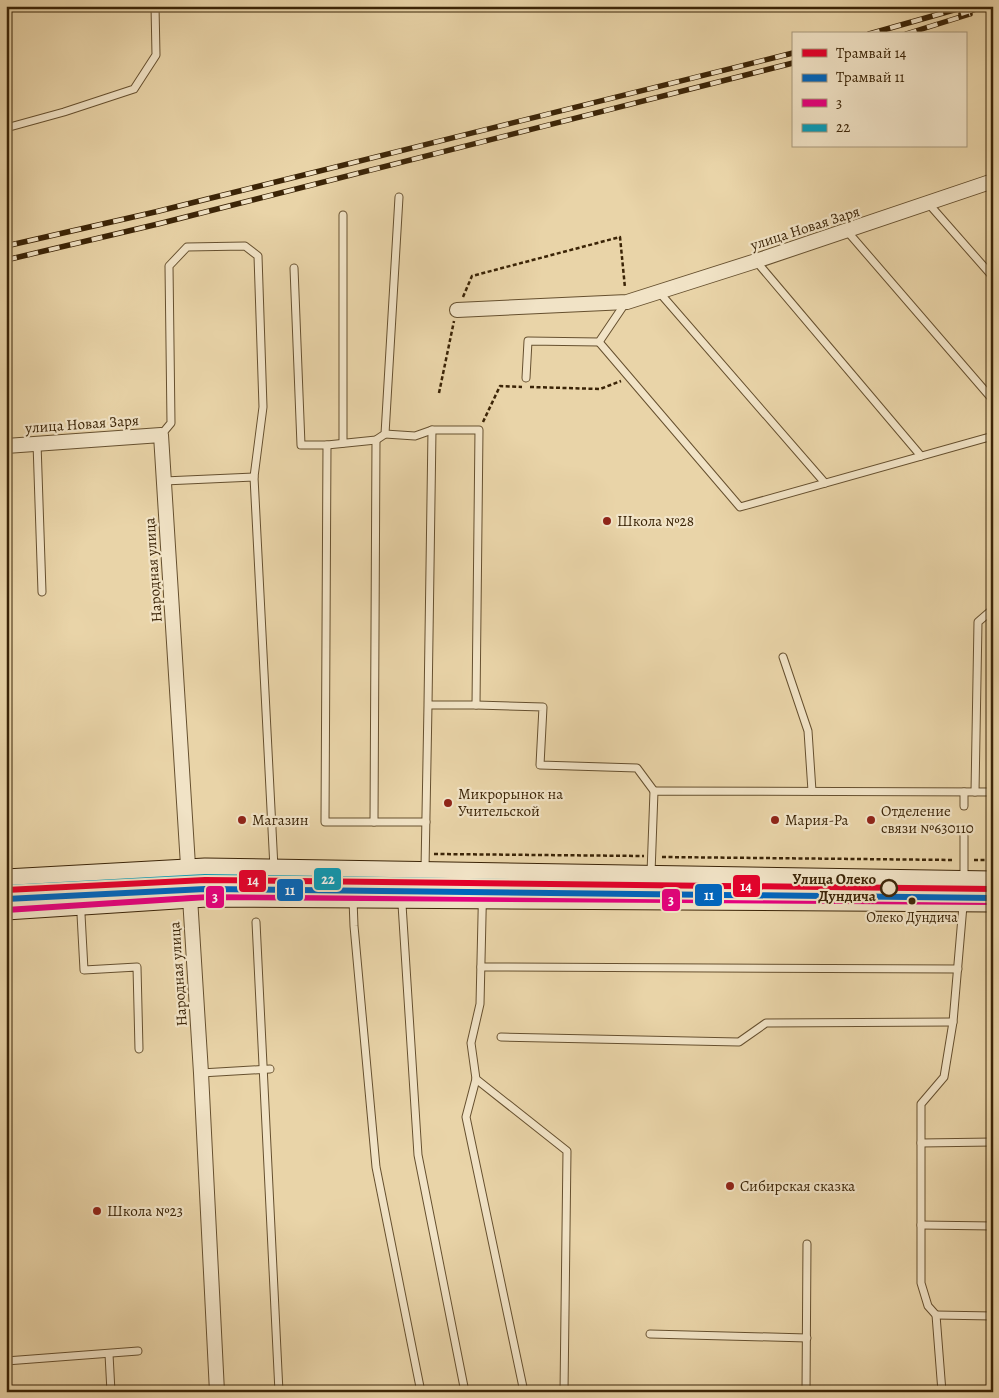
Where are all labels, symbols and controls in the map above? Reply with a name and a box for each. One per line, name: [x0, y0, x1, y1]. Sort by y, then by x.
legend: [792, 32, 966, 148]
text: Трамвай 14: [836, 43, 907, 63]
text: Трамвай 11: [836, 67, 905, 87]
text: 3: [836, 93, 842, 113]
text: 22: [836, 117, 850, 137]
street label: улица Новая Заря: [747, 201, 862, 255]
street label: улица Новая Заря: [24, 410, 139, 438]
place label: Школа №28: [617, 511, 694, 531]
marker: Школа №28: [601, 515, 613, 527]
street label: Народная улица: [139, 517, 167, 623]
place label: Микрорынок на Учительской: [458, 784, 563, 821]
marker: Микрорынок на Учительской: [442, 797, 454, 809]
place label: Отделение связи №630110: [881, 801, 974, 838]
place label: Магазин: [252, 810, 309, 830]
place label: Мария-Ра: [785, 810, 849, 830]
marker: Магазин: [236, 814, 248, 826]
marker: Мария-Ра: [769, 814, 781, 826]
marker: Отделение связи №630110: [865, 814, 877, 826]
line badge: 22: [313, 867, 342, 891]
line badge: 14: [238, 869, 267, 893]
place label: Улица Олеко Дундича: [793, 869, 877, 906]
text: 22: [321, 870, 335, 889]
text: 14: [247, 871, 259, 890]
line badge: 14: [732, 874, 761, 898]
text: 14: [740, 877, 752, 896]
line badge: 11: [276, 878, 304, 902]
marker: Улица Олеко Дундича: [880, 879, 898, 897]
text: 11: [285, 881, 295, 900]
line badge: 11: [694, 883, 723, 907]
line badge: 3: [205, 885, 225, 909]
text: 11: [704, 886, 714, 905]
text: 3: [212, 888, 218, 907]
line badge: 3: [661, 888, 681, 912]
text: 3: [668, 891, 674, 910]
marker: Олеко Дундича: [907, 896, 917, 906]
place label: Олеко Дундича: [866, 908, 958, 927]
street label: Народная улица: [164, 921, 192, 1027]
place label: Сибирская сказка: [740, 1176, 855, 1196]
marker: Сибирская сказка: [724, 1180, 736, 1192]
place label: Школа №23: [107, 1201, 183, 1221]
marker: Школа №23: [91, 1205, 103, 1217]

